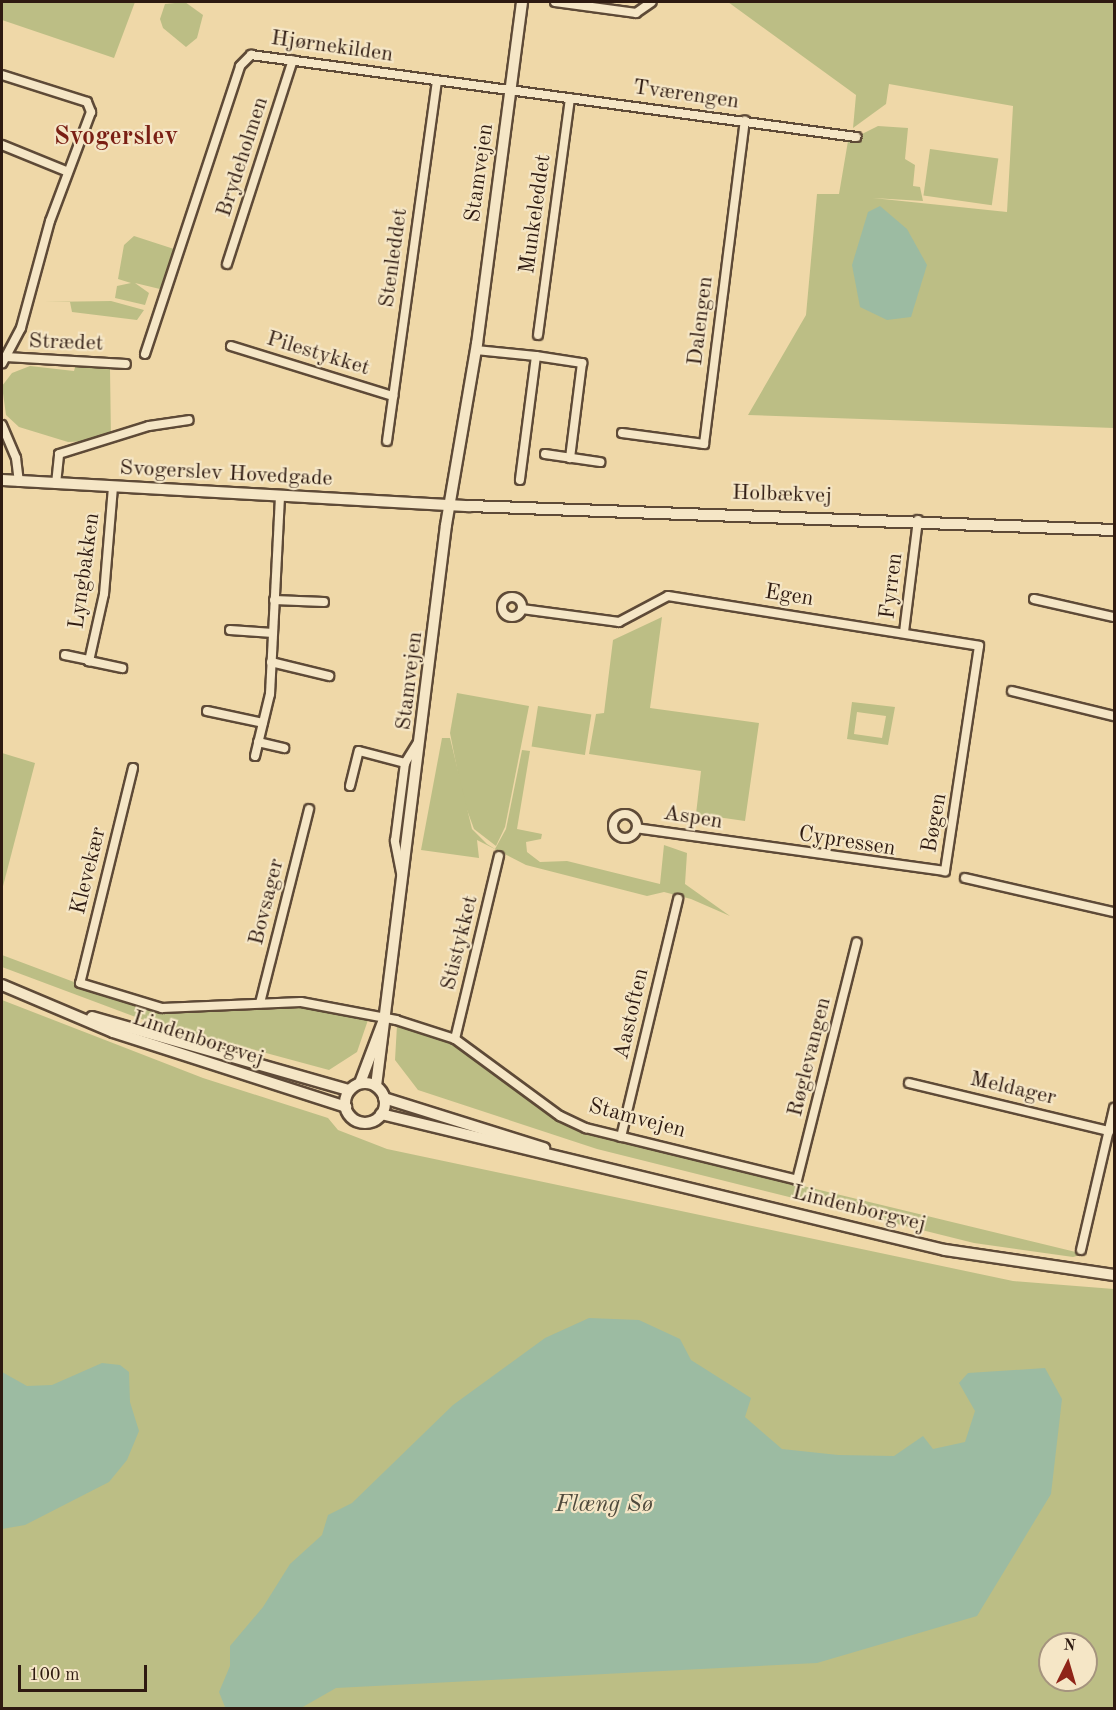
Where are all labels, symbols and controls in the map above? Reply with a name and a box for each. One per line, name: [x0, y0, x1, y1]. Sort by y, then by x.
street label: Hjørnekilden: [269, 25, 395, 69]
street label: Tværengen: [631, 74, 741, 116]
street label: Brydeholmen: [211, 94, 275, 220]
district label: Svogerslev: [54, 122, 178, 154]
street label: Stamvejen: [460, 122, 500, 224]
street label: Munkeleddet: [515, 153, 557, 275]
street label: Stenleddet: [374, 207, 414, 309]
street label: Dalengen: [682, 275, 720, 367]
street label: Pilestykket: [263, 326, 373, 382]
street label: Strædet: [28, 328, 104, 358]
street label: Svogerslev Hovedgade: [119, 455, 333, 493]
street label: Holbækvej: [732, 480, 832, 510]
street label: Lyngbakken: [64, 511, 106, 631]
street label: Fyrren: [875, 551, 909, 621]
street label: Egen: [763, 579, 815, 613]
street label: Stamvejen: [391, 630, 429, 732]
street label: Bøgen: [917, 791, 953, 855]
street label: Aspen: [661, 800, 725, 836]
street label: Cypressen: [797, 821, 897, 863]
street label: Klevekær: [65, 824, 113, 918]
street label: Bovsager: [244, 856, 290, 948]
street label: Stistykket: [435, 893, 485, 993]
street label: Aastoften: [609, 966, 655, 1062]
street label: Røglevangen: [782, 995, 838, 1119]
street label: Lindenborgvej: [129, 1005, 267, 1073]
street label: Meldager: [967, 1066, 1059, 1112]
street label: Stamvejen: [586, 1093, 688, 1145]
street label: Lindenborgvej: [789, 1180, 929, 1238]
water label: Flæng Sø: [555, 1492, 653, 1520]
north arrow: [1038, 1632, 1098, 1692]
text: N: [1063, 1638, 1076, 1655]
scale bar: [21, 1653, 150, 1691]
text: 100 m: [29, 1666, 80, 1684]

